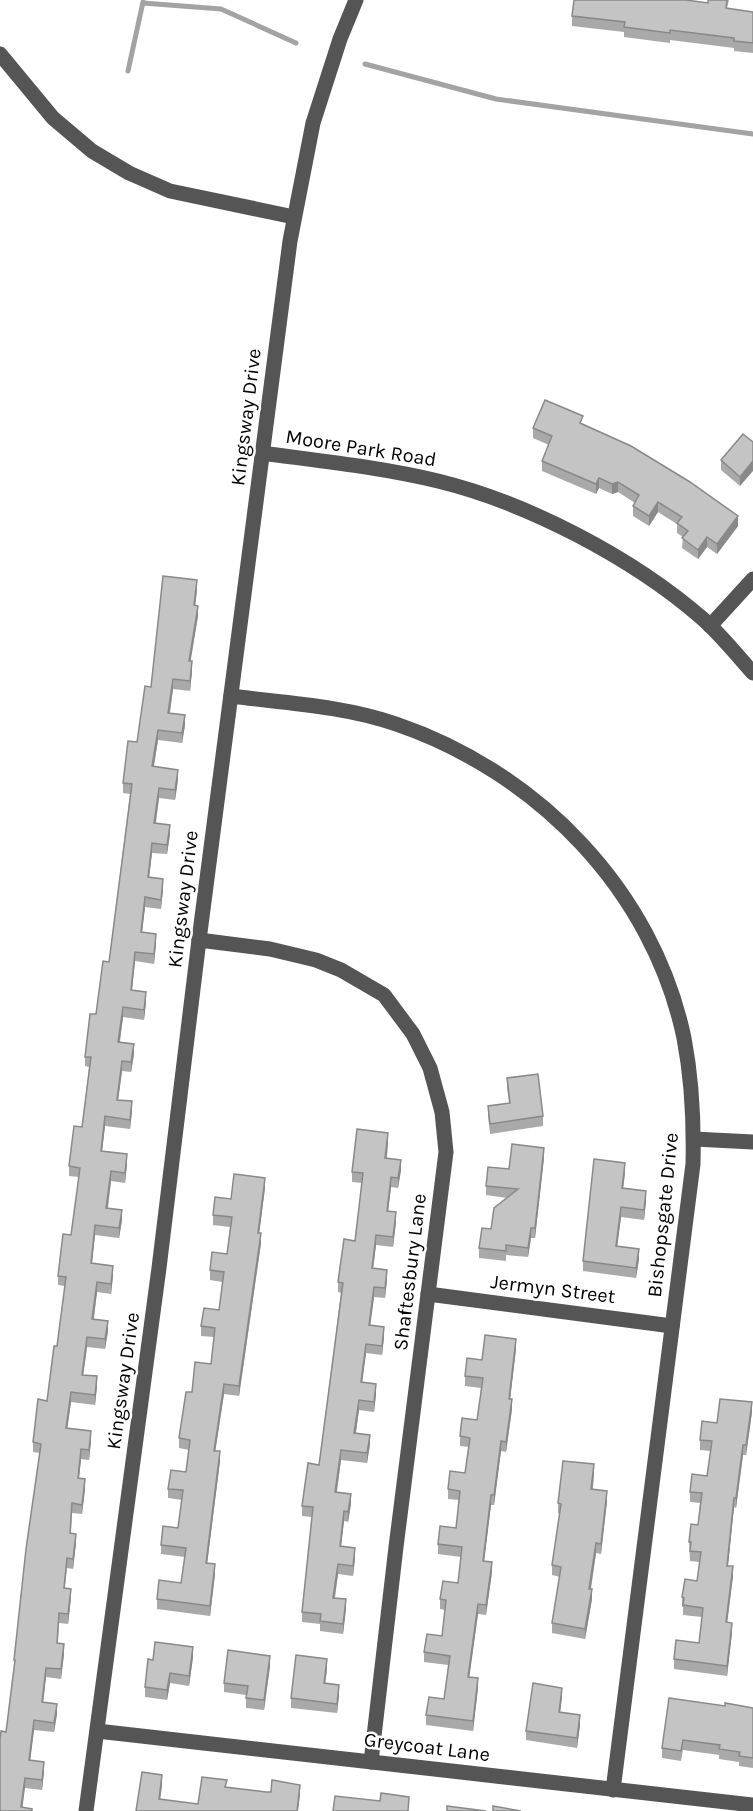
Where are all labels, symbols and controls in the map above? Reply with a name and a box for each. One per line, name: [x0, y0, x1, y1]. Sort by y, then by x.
street label: Kingsway Drive: [226, 347, 266, 487]
street label: Moore Park Road: [284, 425, 438, 471]
street label: Kingsway Drive: [163, 829, 203, 969]
street label: Bishopsgate Drive: [643, 1131, 683, 1299]
street label: Shaftesbury Lane: [389, 1192, 431, 1352]
street label: Jermyn Street: [489, 1270, 617, 1308]
street label: Kingsway Drive: [102, 1311, 144, 1451]
street label: Greycoat Lane: [363, 1728, 491, 1766]

